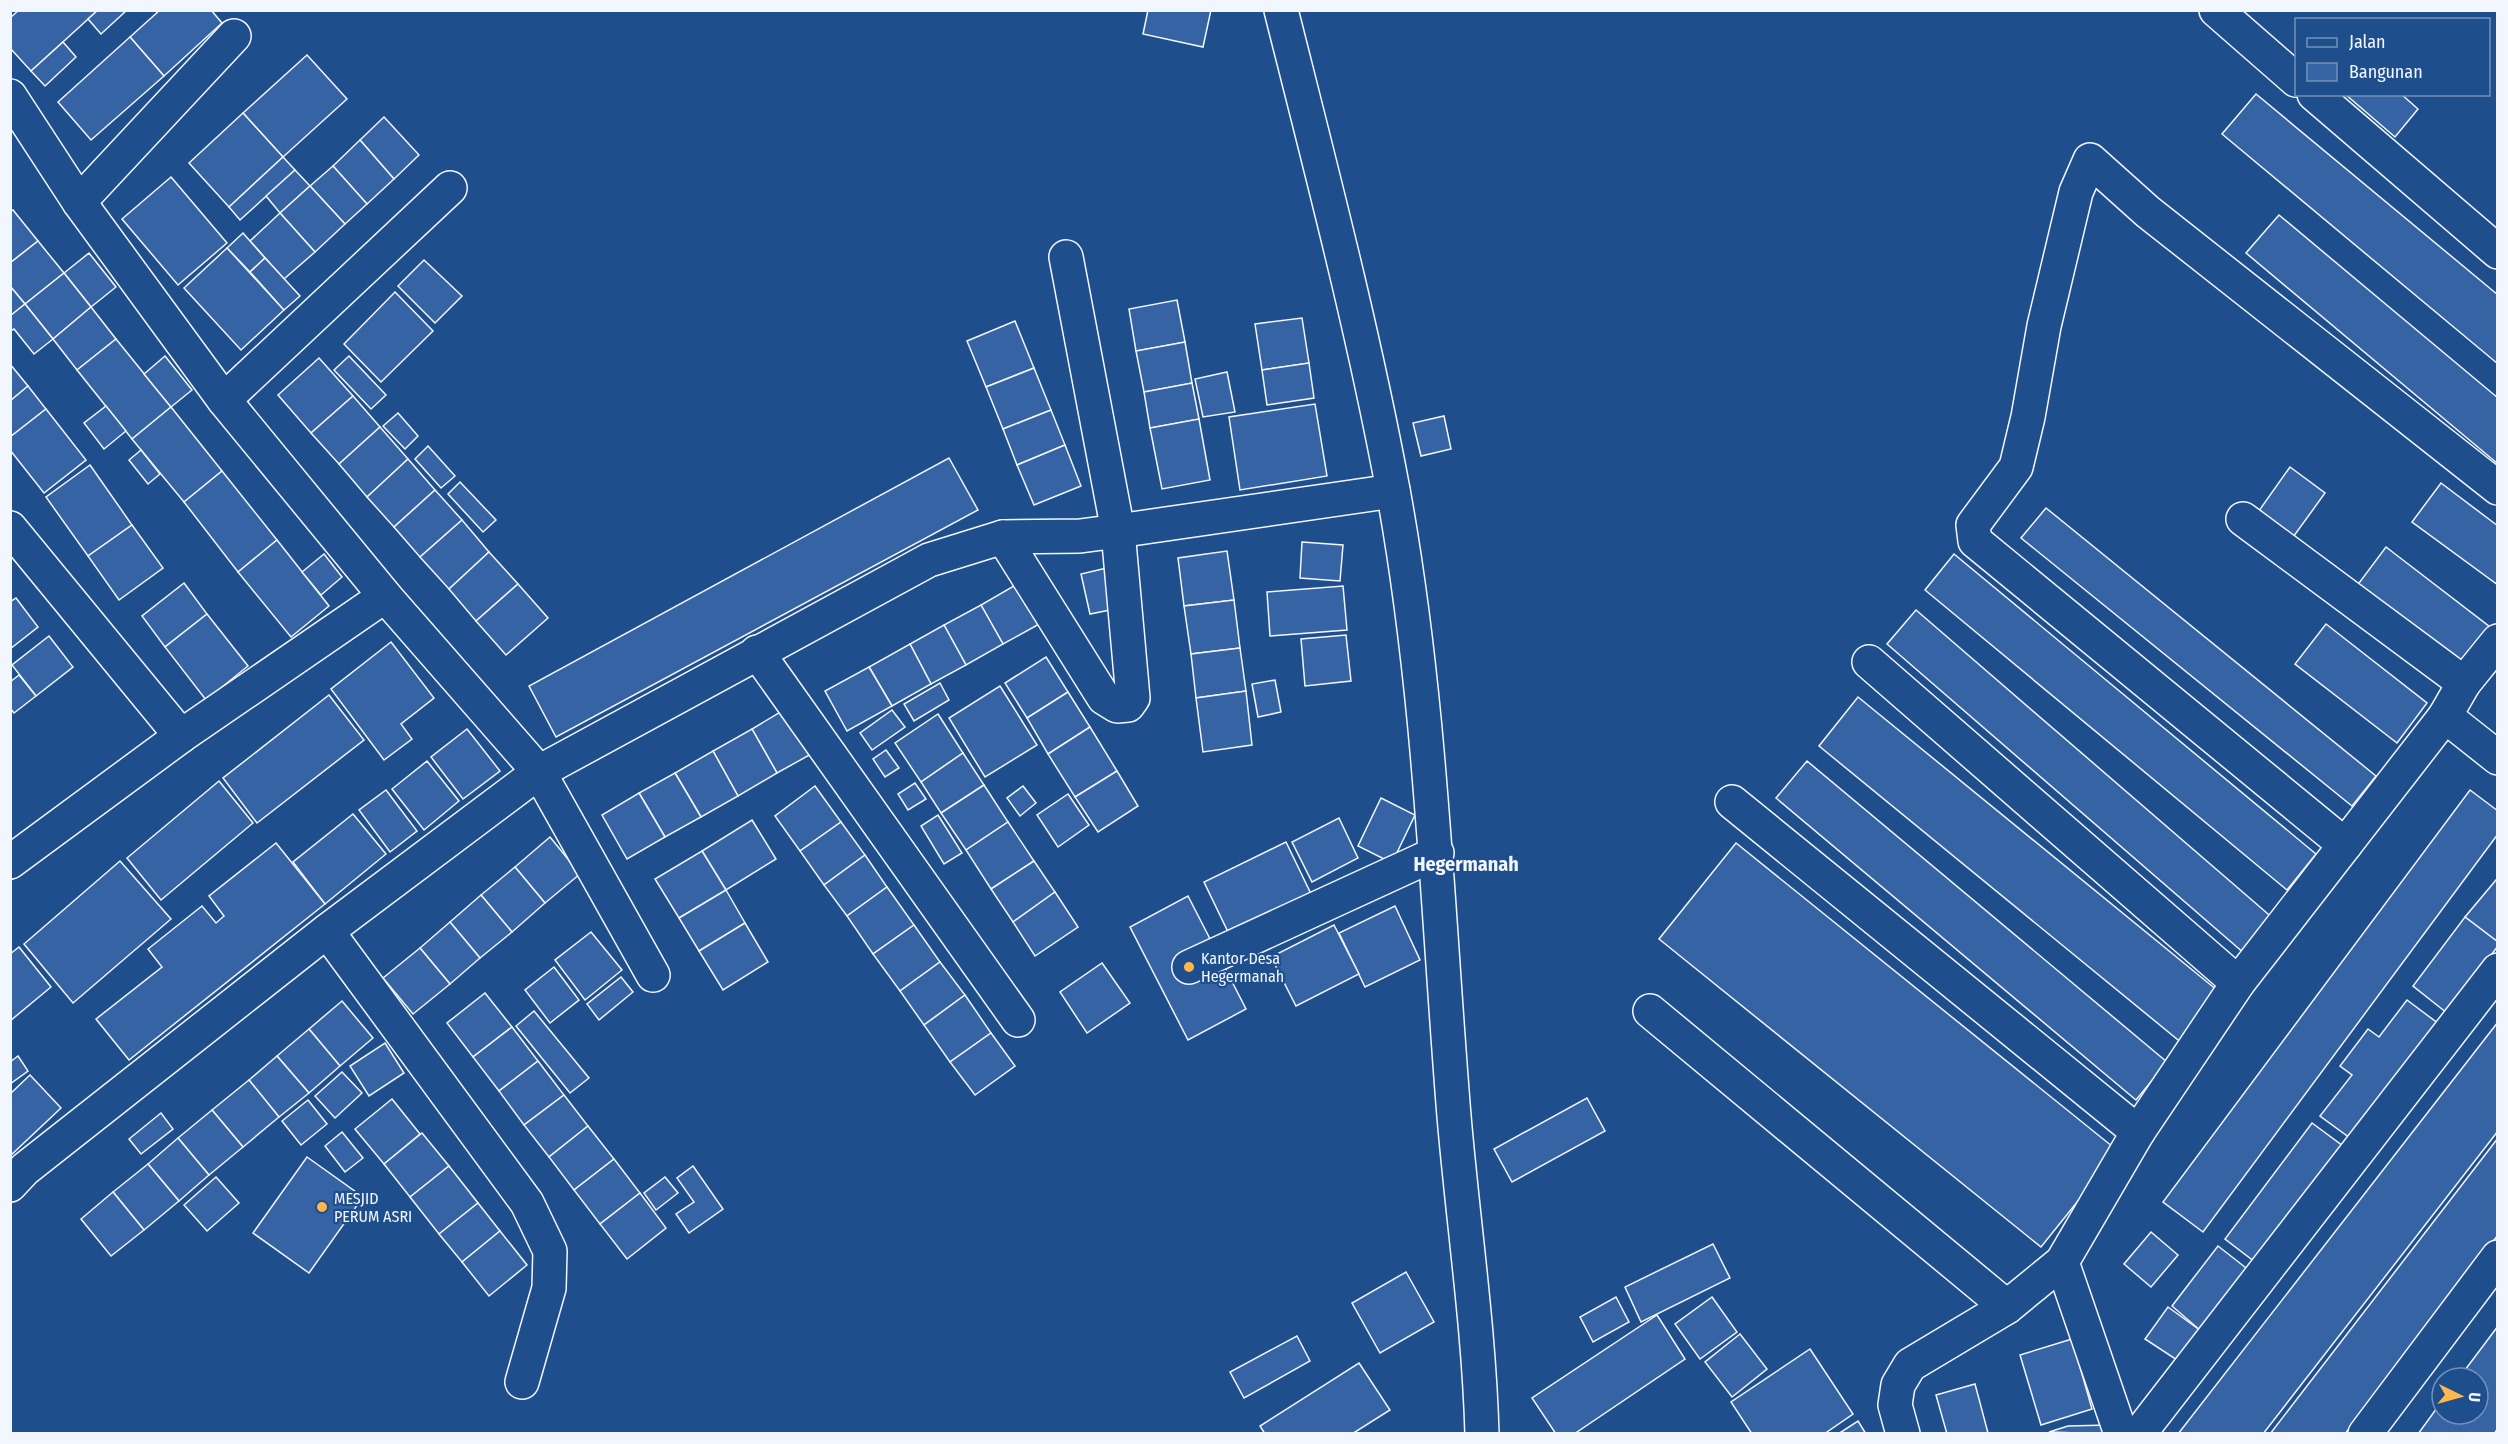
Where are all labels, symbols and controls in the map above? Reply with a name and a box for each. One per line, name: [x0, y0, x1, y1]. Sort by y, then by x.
legend: [2295, 18, 2490, 96]
text: Jalan: [2349, 31, 2386, 53]
text: Bangunan: [2349, 61, 2423, 83]
district label: Hegermanah: [1413, 852, 1519, 876]
place label: Kantor Desa Hegermanah: [1201, 949, 1284, 986]
marker: Kantor Desa Hegermanah: [1182, 960, 1196, 974]
place label: MESJID PERUM ASRI: [334, 1189, 412, 1226]
marker: MESJID PERUM ASRI: [315, 1200, 329, 1214]
north arrow: [2430, 1366, 2490, 1426]
text: U: [2465, 1392, 2484, 1403]

